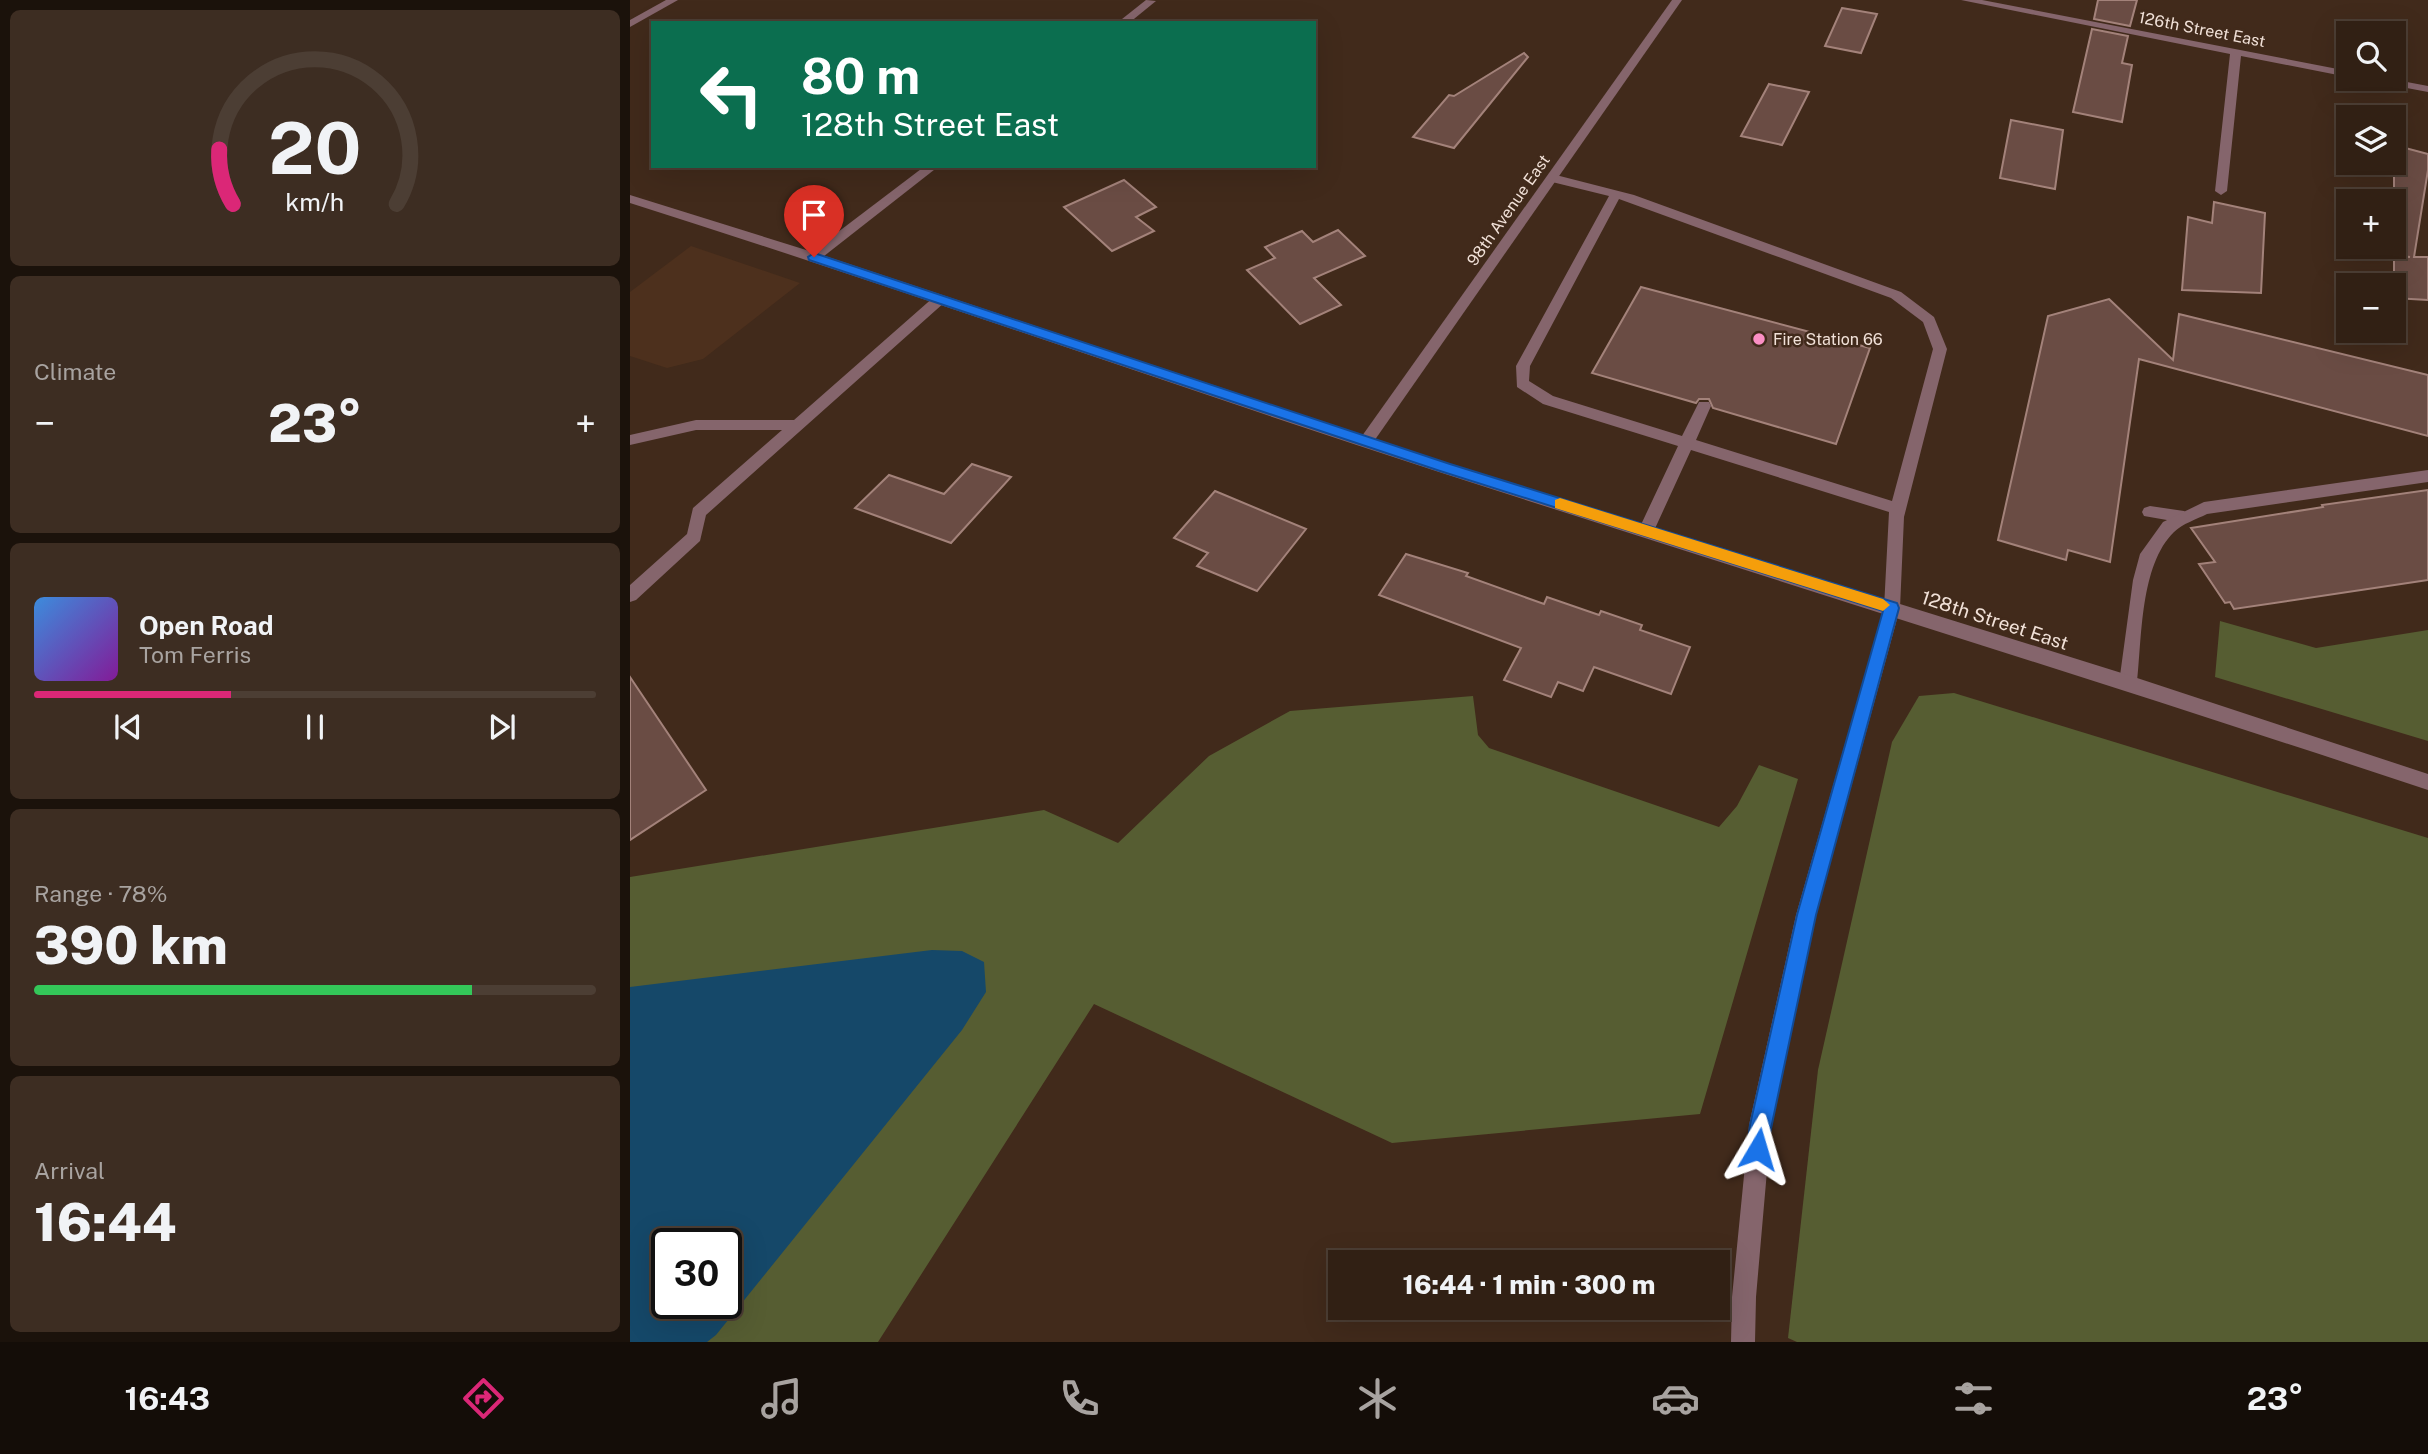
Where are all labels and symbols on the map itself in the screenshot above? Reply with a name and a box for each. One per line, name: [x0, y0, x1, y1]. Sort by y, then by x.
street label: 126th Street East: [2137, 8, 2267, 51]
street label: 98th Avenue East: [1463, 151, 1554, 269]
pin: [784, 185, 844, 257]
place label: Fire Station 66: [1773, 330, 1883, 349]
marker: Fire Station 66: [1751, 331, 1767, 347]
street label: 128th Street East: [1919, 586, 2071, 654]
position arrow: [1721, 1112, 1795, 1186]
speed limit sign: 30: [651, 1228, 742, 1319]

